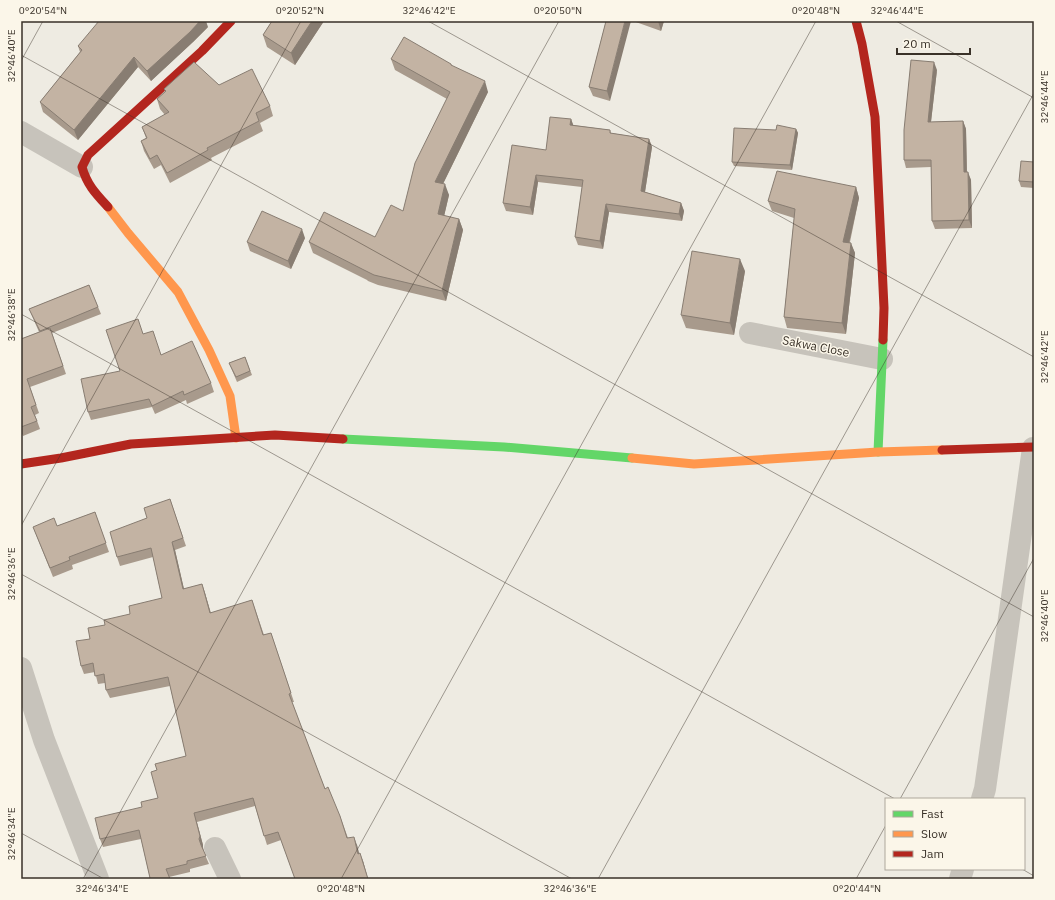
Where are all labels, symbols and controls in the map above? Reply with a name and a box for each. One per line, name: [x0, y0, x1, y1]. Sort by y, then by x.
text: 0°20'54"N: [19, 4, 67, 17]
text: 0°20'52"N: [276, 4, 324, 17]
text: 32°46'42"E: [402, 4, 456, 17]
text: 0°20'50"N: [534, 4, 582, 17]
text: 0°20'48"N: [792, 4, 840, 17]
text: 32°46'44"E: [870, 4, 924, 17]
text: 32°46'40"E: [5, 29, 18, 83]
scale bar: [897, 30, 970, 56]
text: 20 m: [903, 36, 931, 51]
text: 32°46'44"E: [1038, 70, 1051, 124]
text: 32°46'38"E: [5, 288, 18, 342]
text: 32°46'42"E: [1038, 330, 1051, 384]
street label: Sakwa Close: [781, 332, 851, 360]
text: 32°46'36"E: [5, 547, 18, 601]
text: 32°46'40"E: [1038, 589, 1051, 643]
legend: [885, 798, 1025, 870]
text: Fast: [921, 806, 944, 821]
text: 32°46'34"E: [5, 807, 18, 861]
text: Slow: [921, 826, 947, 841]
text: Jam: [921, 846, 944, 861]
text: 32°46'34"E: [75, 882, 129, 895]
text: 0°20'48"N: [317, 882, 365, 895]
text: 32°46'36"E: [543, 882, 597, 895]
text: 0°20'44"N: [833, 882, 881, 895]

